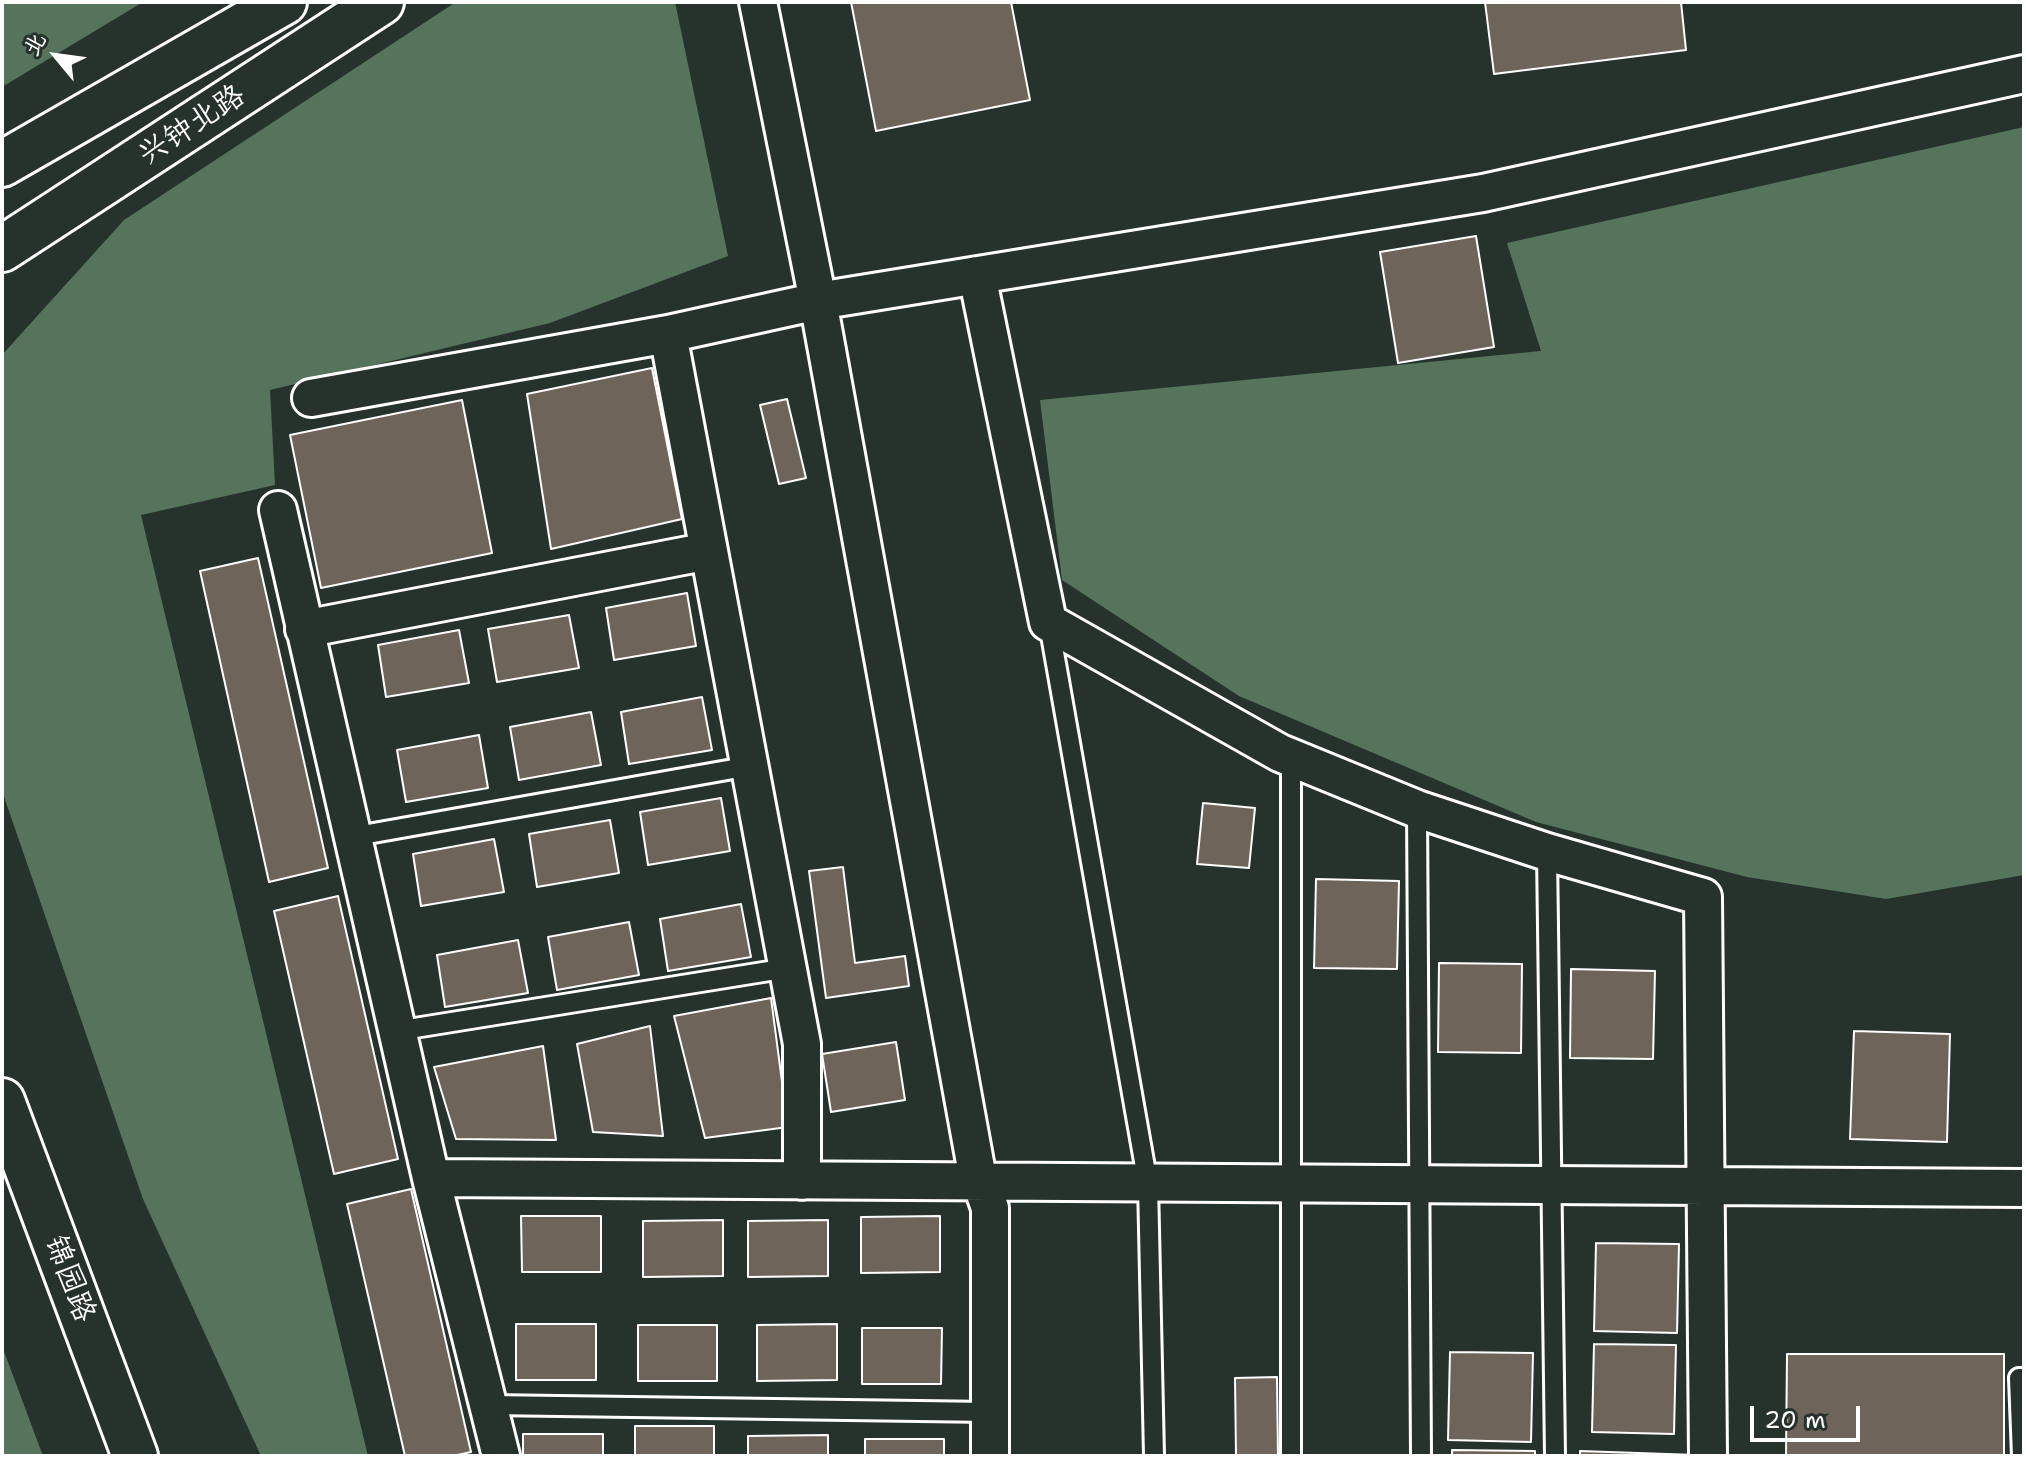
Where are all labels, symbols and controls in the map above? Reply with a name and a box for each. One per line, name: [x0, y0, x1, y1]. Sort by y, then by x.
north arrow: [16, 16, 96, 96]
text: 北: [17, 27, 53, 61]
street label: 兴钟北路: [132, 78, 252, 174]
street label: 锦园路: [36, 1231, 102, 1327]
scale bar: [1754, 1390, 1864, 1440]
text: 20 m: [1764, 1404, 1826, 1436]

